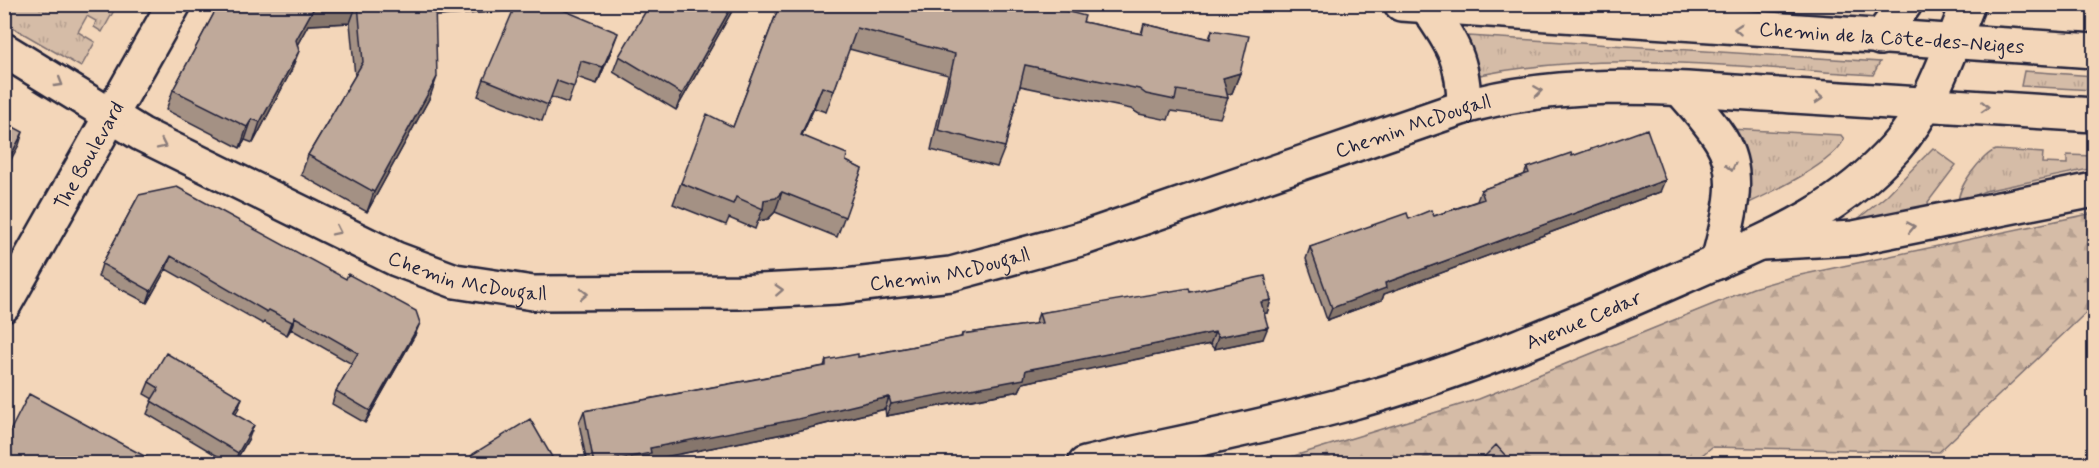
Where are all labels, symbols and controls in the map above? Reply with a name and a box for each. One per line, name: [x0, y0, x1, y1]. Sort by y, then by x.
street label: Chemin de la Côte-des-Neiges: [1758, 16, 2025, 61]
one-way arrow: [1733, 22, 1742, 35]
one-way arrow: [53, 76, 63, 88]
one-way arrow: [1534, 85, 1543, 98]
street label: Chemin McDougall: [1332, 89, 1494, 165]
one-way arrow: [1814, 91, 1823, 104]
street label: The Boulevard: [48, 97, 131, 215]
one-way arrow: [1980, 101, 1989, 114]
one-way arrow: [156, 137, 167, 149]
one-way arrow: [1724, 162, 1737, 172]
one-way arrow: [1906, 221, 1916, 234]
one-way arrow: [331, 223, 342, 235]
street label: Chemin McDougall: [868, 241, 1033, 298]
street label: Chemin McDougall: [383, 245, 547, 309]
one-way arrow: [774, 283, 783, 296]
street label: Avenue Cedar: [1522, 284, 1647, 357]
one-way arrow: [579, 287, 588, 300]

